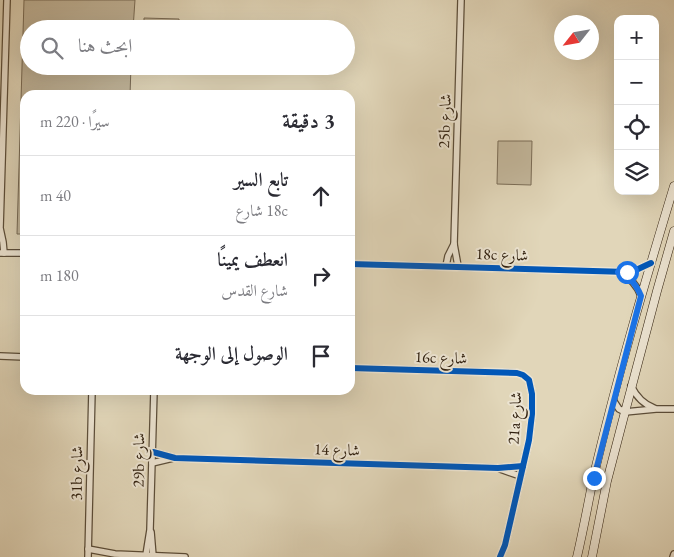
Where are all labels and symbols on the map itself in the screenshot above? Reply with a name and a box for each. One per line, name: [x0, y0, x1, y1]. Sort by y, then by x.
north arrow: [554, 15, 599, 60]
street label: 25b شارع: [433, 93, 459, 149]
street label: 18c شارع: [475, 243, 529, 269]
route start: [616, 261, 639, 284]
street label: 16c شارع: [414, 346, 468, 372]
street label: 21a شارع: [503, 391, 529, 445]
street label: 29b شارع: [128, 433, 152, 488]
street label: شارع 14: [313, 438, 361, 464]
street label: 31b شارع: [66, 446, 90, 501]
route end: [583, 467, 606, 490]

